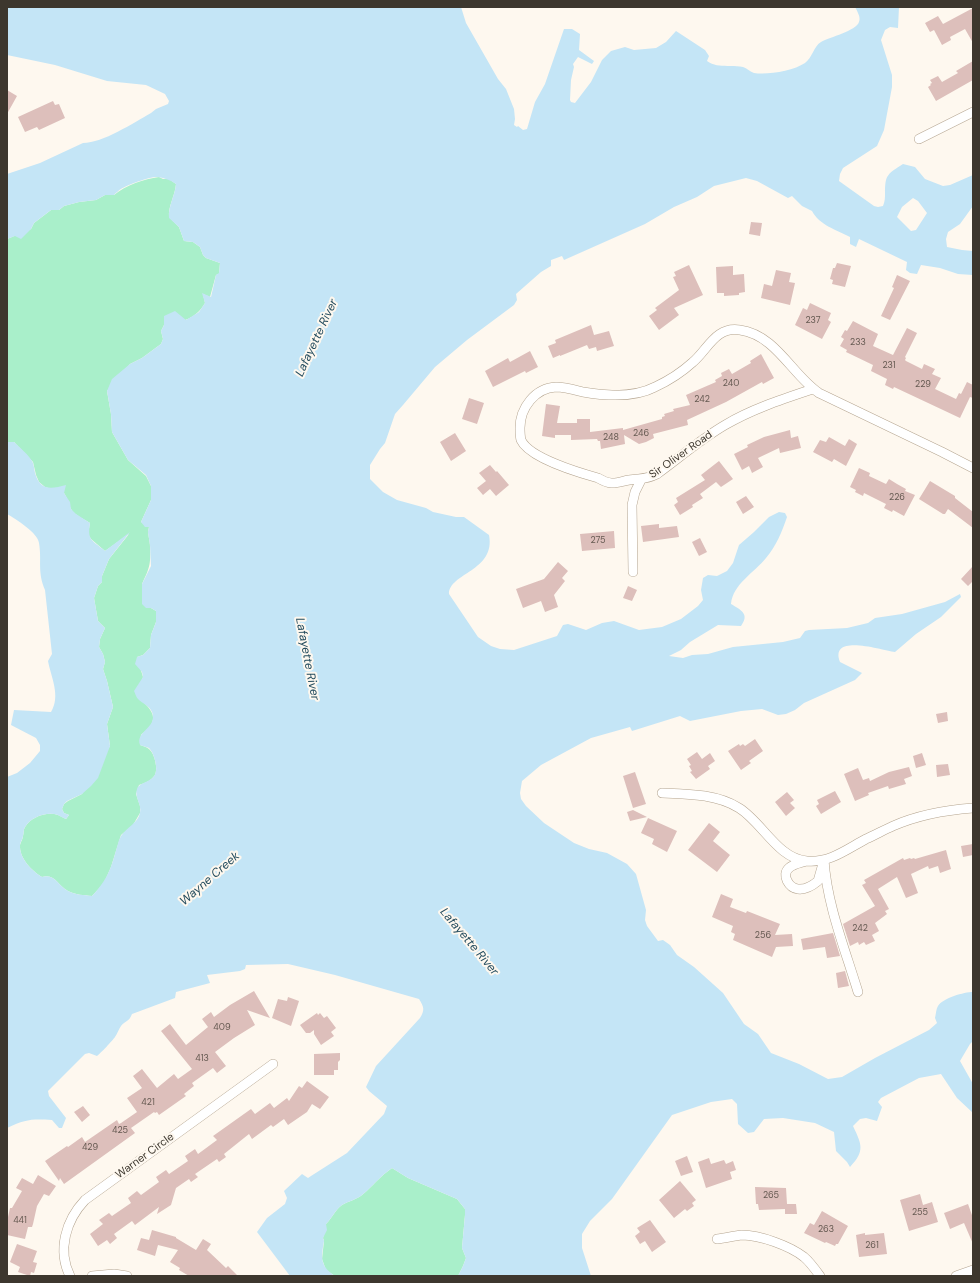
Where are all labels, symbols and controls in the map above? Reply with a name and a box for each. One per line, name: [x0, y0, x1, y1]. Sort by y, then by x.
water label: Lafayette River: [293, 297, 341, 379]
house number: 237: [805, 316, 821, 326]
house number: 233: [850, 338, 866, 348]
house number: 231: [882, 361, 896, 371]
house number: 240: [723, 379, 739, 389]
house number: 229: [915, 380, 931, 390]
house number: 242: [694, 395, 710, 405]
street label: Sir Oliver Road: [647, 428, 715, 482]
house number: 246: [633, 429, 649, 439]
house number: 248: [603, 433, 619, 443]
house number: 226: [889, 493, 905, 503]
house number: 275: [590, 536, 606, 546]
water label: Lafayette River: [292, 617, 322, 701]
water label: Wayne Creek: [177, 849, 243, 909]
water label: Lafayette River: [437, 905, 501, 979]
house number: 242: [852, 924, 868, 934]
house number: 256: [755, 931, 771, 941]
house number: 409: [213, 1023, 231, 1033]
house number: 413: [195, 1054, 209, 1064]
house number: 421: [141, 1098, 155, 1108]
house number: 425: [112, 1126, 128, 1136]
street label: Warner Circle: [113, 1130, 177, 1182]
house number: 429: [82, 1143, 98, 1153]
house number: 265: [763, 1191, 779, 1201]
house number: 255: [912, 1208, 928, 1218]
house number: 441: [13, 1216, 27, 1226]
house number: 263: [818, 1225, 834, 1235]
house number: 261: [865, 1241, 879, 1251]

